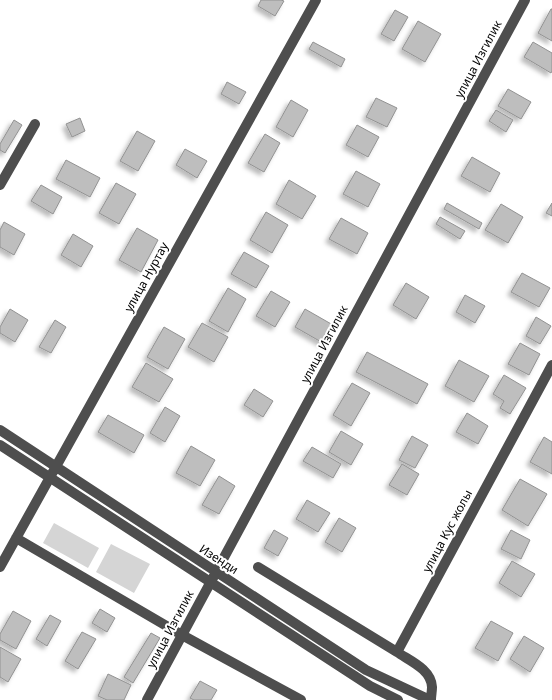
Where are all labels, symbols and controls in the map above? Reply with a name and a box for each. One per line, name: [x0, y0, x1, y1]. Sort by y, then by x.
street label: улица Изгилик: [450, 17, 506, 101]
street label: улица Нуртау: [120, 238, 173, 315]
street label: улица Изгилик: [296, 302, 352, 386]
street label: улица Кус жолы: [418, 487, 476, 575]
street label: Изенди: [196, 540, 242, 578]
street label: улица Изгилик: [142, 587, 198, 671]

